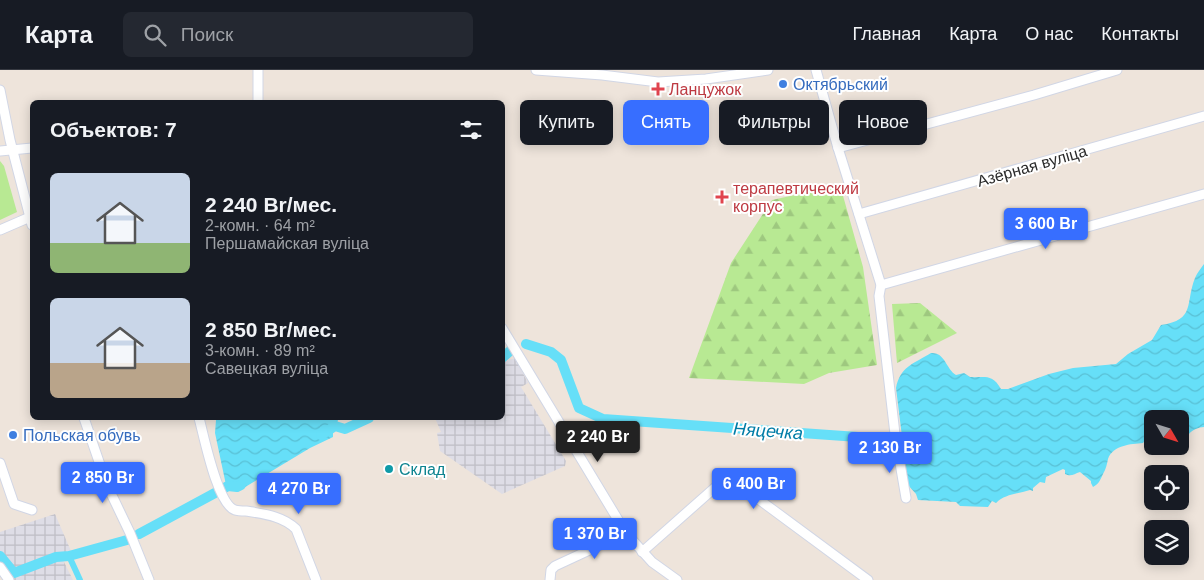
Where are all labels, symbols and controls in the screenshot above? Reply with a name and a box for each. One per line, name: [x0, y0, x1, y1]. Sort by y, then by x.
search box: [123, 12, 473, 57]
text: Карта: [25, 21, 93, 48]
icon: search: [141, 21, 169, 49]
text: Поиск: [181, 24, 233, 45]
text: Главная: [853, 24, 921, 44]
text: Карта: [949, 24, 997, 44]
text: О нас: [1025, 24, 1073, 44]
text: Контакты: [1101, 24, 1179, 44]
place label: Октябрьский: [793, 76, 888, 93]
marker: Октябрьский: [777, 78, 789, 90]
place label: Ланцужок: [669, 81, 742, 98]
marker: Ланцужок: [651, 82, 665, 96]
chip: Купить: [520, 100, 613, 145]
chip: Снять: [623, 100, 709, 145]
chip: Фильтры: [719, 100, 829, 145]
chip: Новое: [839, 100, 927, 145]
icon: filters: [457, 116, 485, 144]
text: Объектов: 7: [50, 118, 177, 141]
street label: Азёрная вуліца: [975, 142, 1089, 190]
place label: терапевтический корпус: [733, 180, 859, 215]
marker: терапевтический корпус: [715, 190, 729, 204]
icon: home: [90, 193, 150, 253]
text: 2 240 Br/мес.: [205, 193, 337, 216]
pin: 3 600 Br: [994, 208, 1098, 250]
text: 3 600 Br: [1015, 215, 1077, 232]
text: 2-комн. · 64 m²: [205, 217, 315, 234]
text: Першамайская вуліца: [205, 235, 369, 252]
icon: home: [90, 318, 150, 378]
text: 2 850 Br/мес.: [205, 318, 337, 341]
text: 3-комн. · 89 m²: [205, 342, 315, 359]
text: Савецкая вуліца: [205, 360, 328, 377]
north arrow: [1144, 410, 1189, 455]
map controls: [1144, 410, 1189, 565]
water label: Няцечка: [733, 419, 803, 443]
pin: 2 240 Br: [546, 420, 650, 463]
place label: Польская обувь: [23, 427, 141, 444]
text: 2 240 Br: [567, 428, 629, 445]
marker: Польская обувь: [7, 429, 19, 441]
pin: 2 130 Br: [838, 432, 942, 474]
text: 2 130 Br: [859, 439, 921, 456]
place label: Склад: [399, 461, 446, 478]
pin: 2 850 Br: [51, 462, 155, 504]
marker: Склад: [383, 463, 395, 475]
button: locate: [1144, 465, 1189, 510]
pin: 6 400 Br: [702, 468, 806, 510]
text: 2 850 Br: [72, 469, 134, 486]
pin: 4 270 Br: [247, 472, 351, 515]
text: 6 400 Br: [723, 475, 785, 492]
text: 4 270 Br: [268, 480, 330, 497]
pin: 1 370 Br: [543, 518, 647, 560]
button: layers: [1144, 520, 1189, 565]
text: 1 370 Br: [564, 525, 626, 542]

